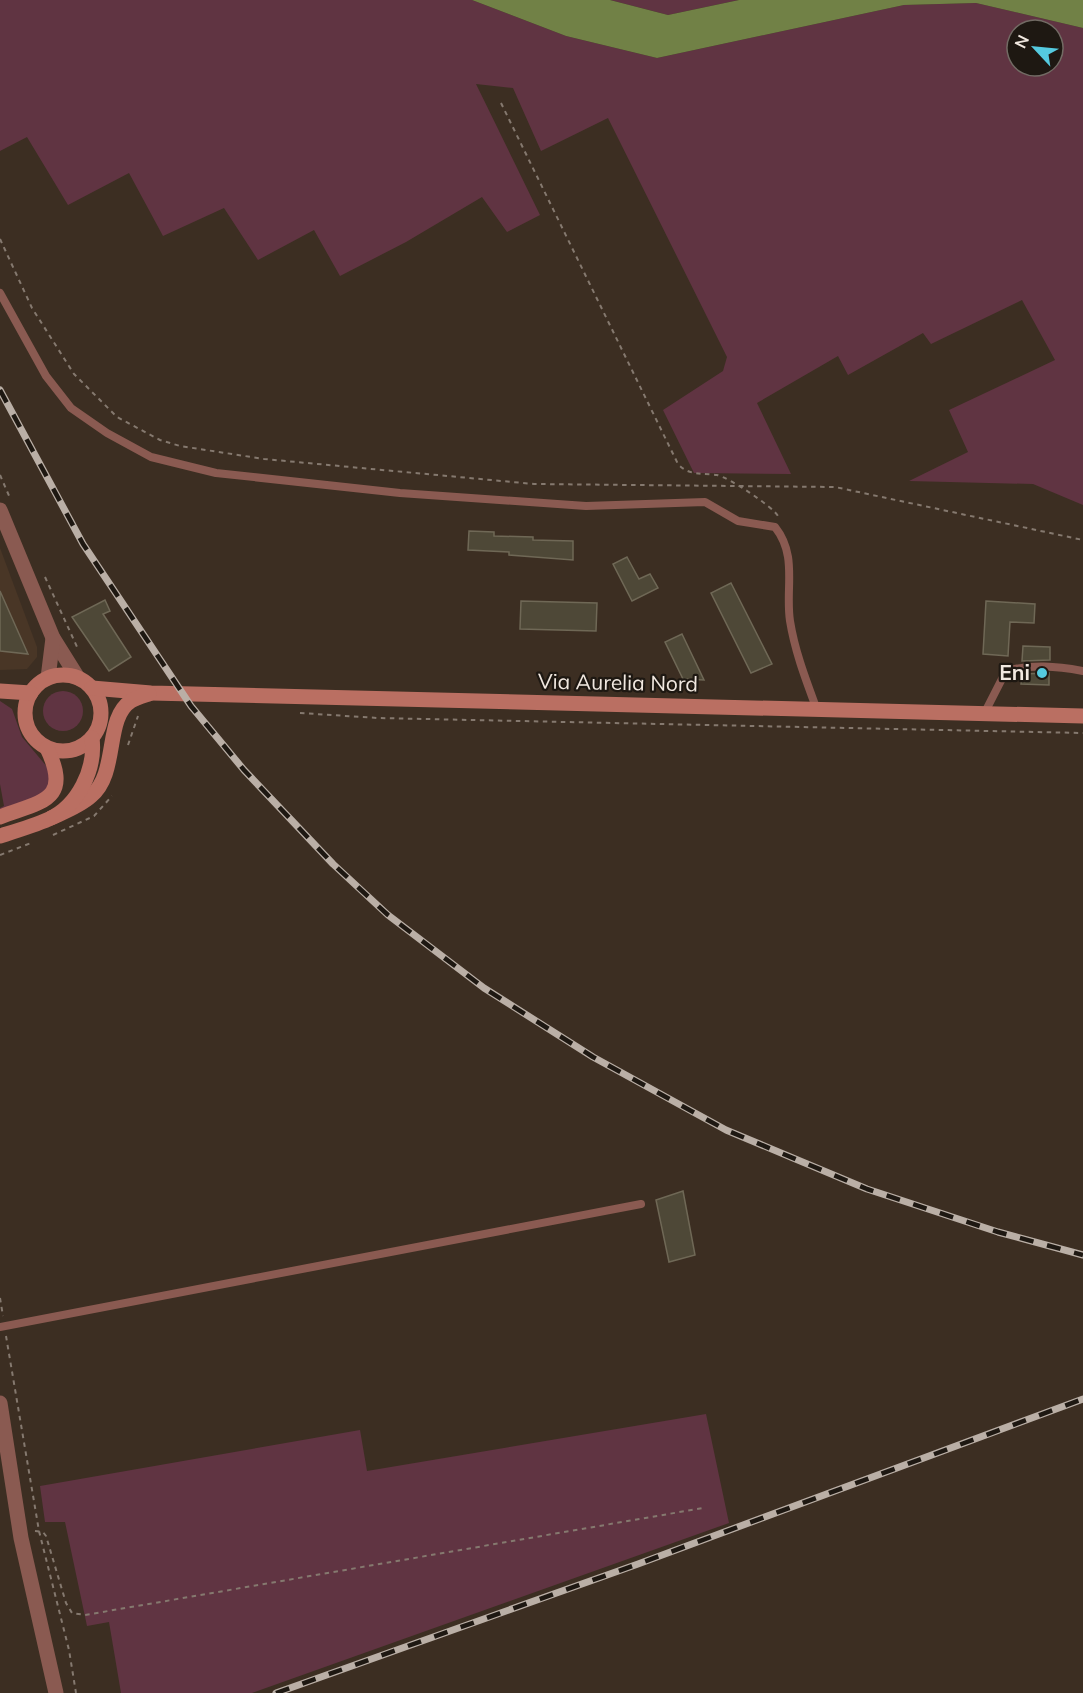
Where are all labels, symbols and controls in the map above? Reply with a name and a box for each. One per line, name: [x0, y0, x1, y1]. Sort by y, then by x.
north arrow: [1005, 18, 1065, 78]
text: N: [1010, 32, 1033, 51]
place label: Eni: [999, 659, 1030, 685]
marker: Eni: [1035, 666, 1049, 680]
street label: Via Aurelia Nord: [538, 668, 698, 696]

